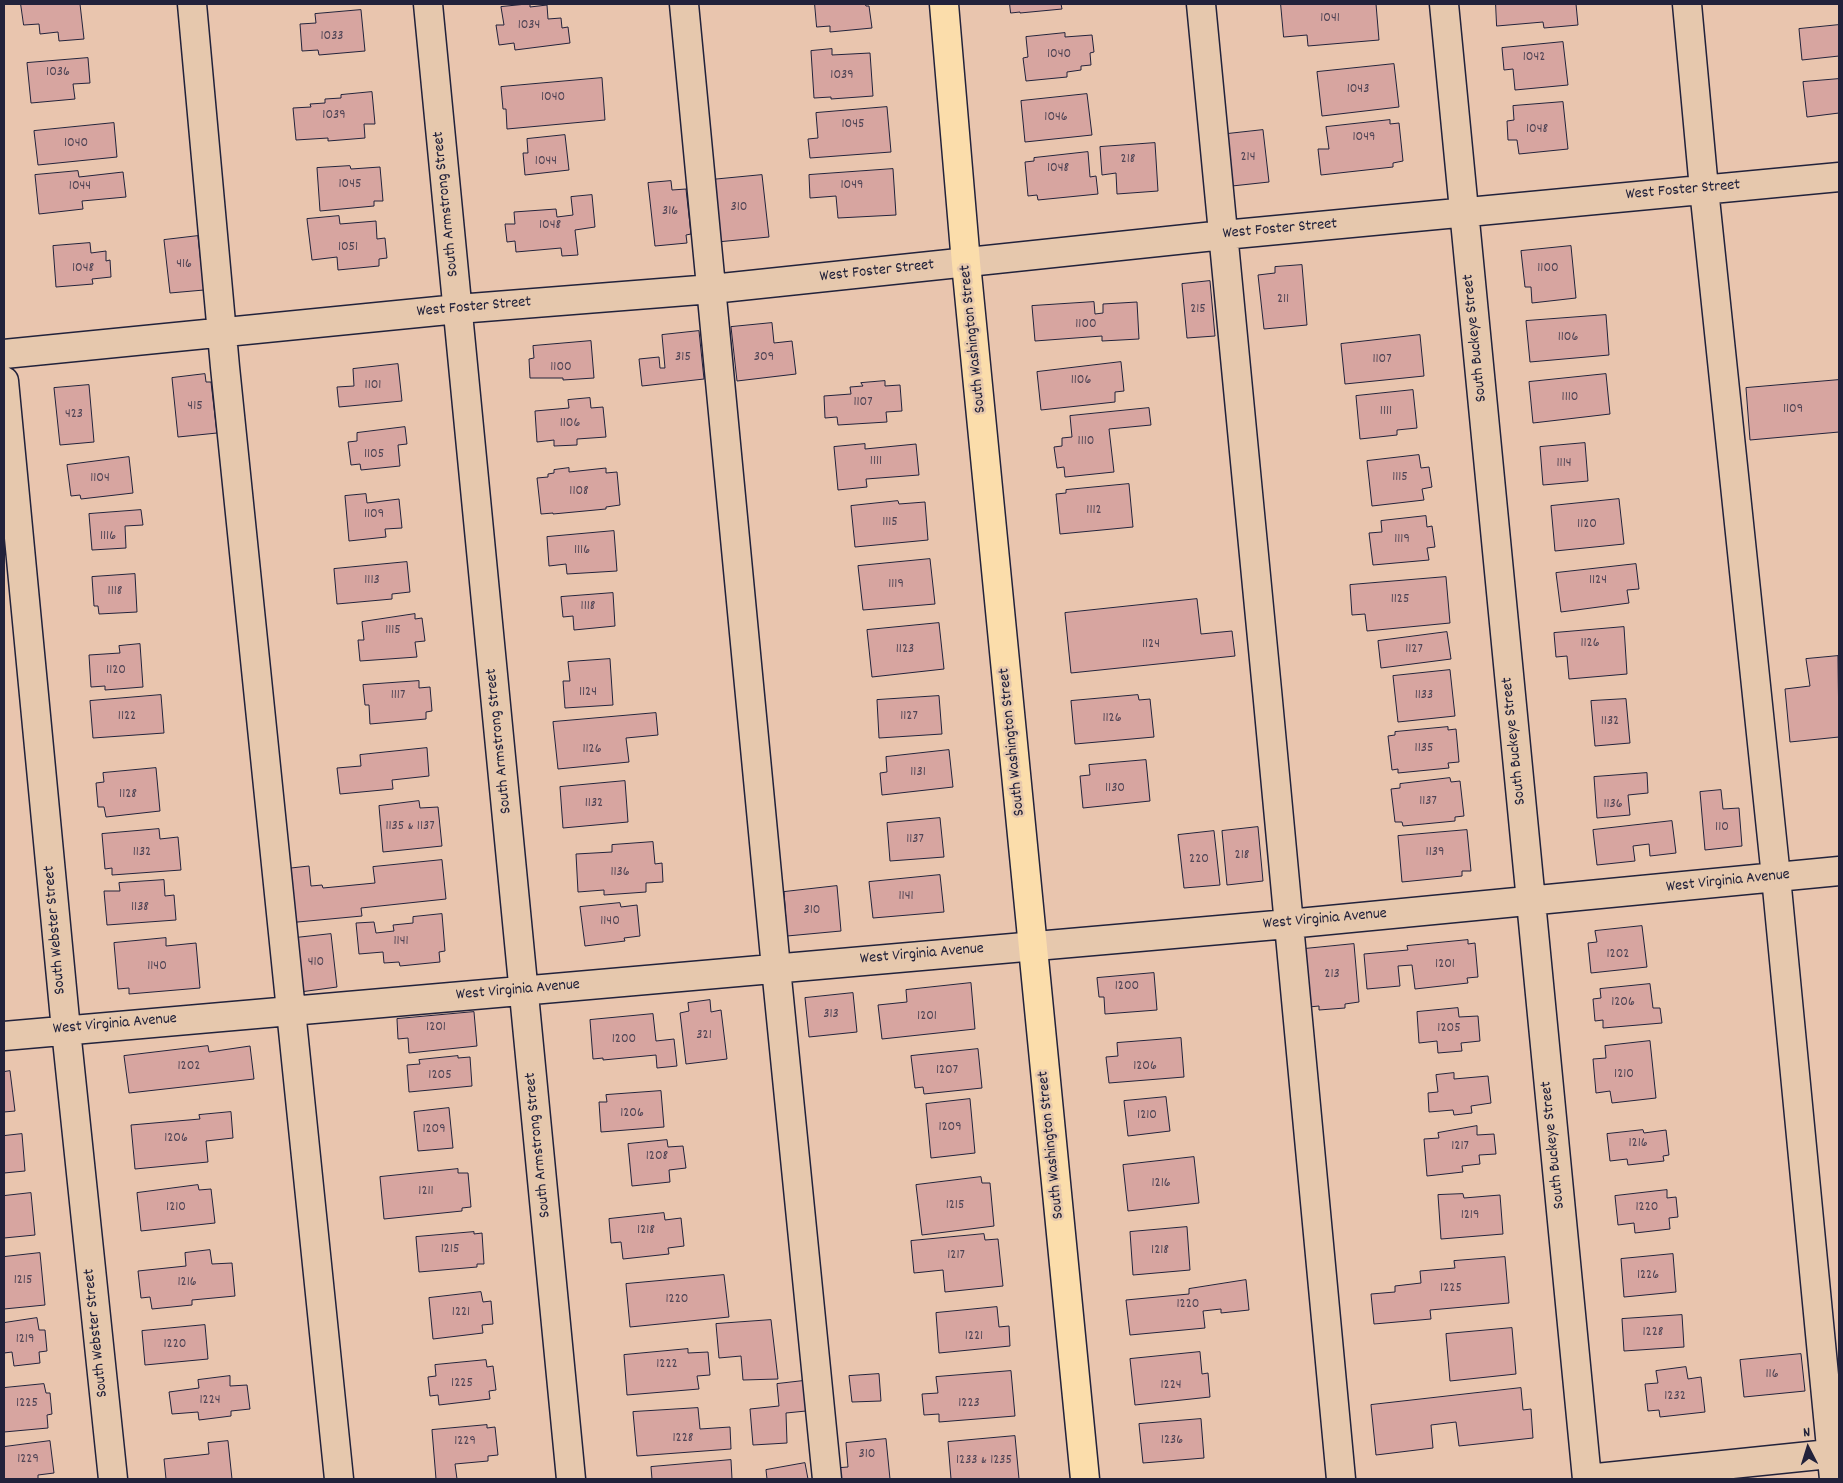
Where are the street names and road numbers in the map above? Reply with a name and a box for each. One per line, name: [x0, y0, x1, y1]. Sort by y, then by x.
street label: South Armstrong Street: [430, 130, 464, 278]
street label: West Foster Street: [1625, 176, 1741, 206]
street label: West Foster Street: [1222, 215, 1338, 245]
street label: West Foster Street: [819, 256, 935, 288]
street label: South Washington Street: [957, 264, 991, 414]
street label: South Buckeye Street: [1460, 273, 1492, 403]
street label: West Foster Street: [416, 293, 532, 323]
street label: South Armstrong Street: [483, 667, 517, 815]
street label: South Washington Street: [996, 667, 1030, 817]
street label: South Buckeye Street: [1499, 676, 1531, 806]
street label: South Webster Street: [41, 865, 71, 995]
street label: West Virginia Avenue: [1665, 866, 1791, 898]
street label: West Virginia Avenue: [1262, 905, 1388, 935]
street label: West Virginia Avenue: [859, 940, 985, 970]
street label: West Virginia Avenue: [455, 976, 581, 1006]
street label: West Virginia Avenue: [52, 1010, 178, 1040]
street label: South Washington Street: [1035, 1070, 1069, 1220]
street label: South Armstrong Street: [522, 1071, 556, 1219]
street label: South Buckeye Street: [1538, 1080, 1570, 1210]
street label: South Webster Street: [81, 1268, 113, 1398]

